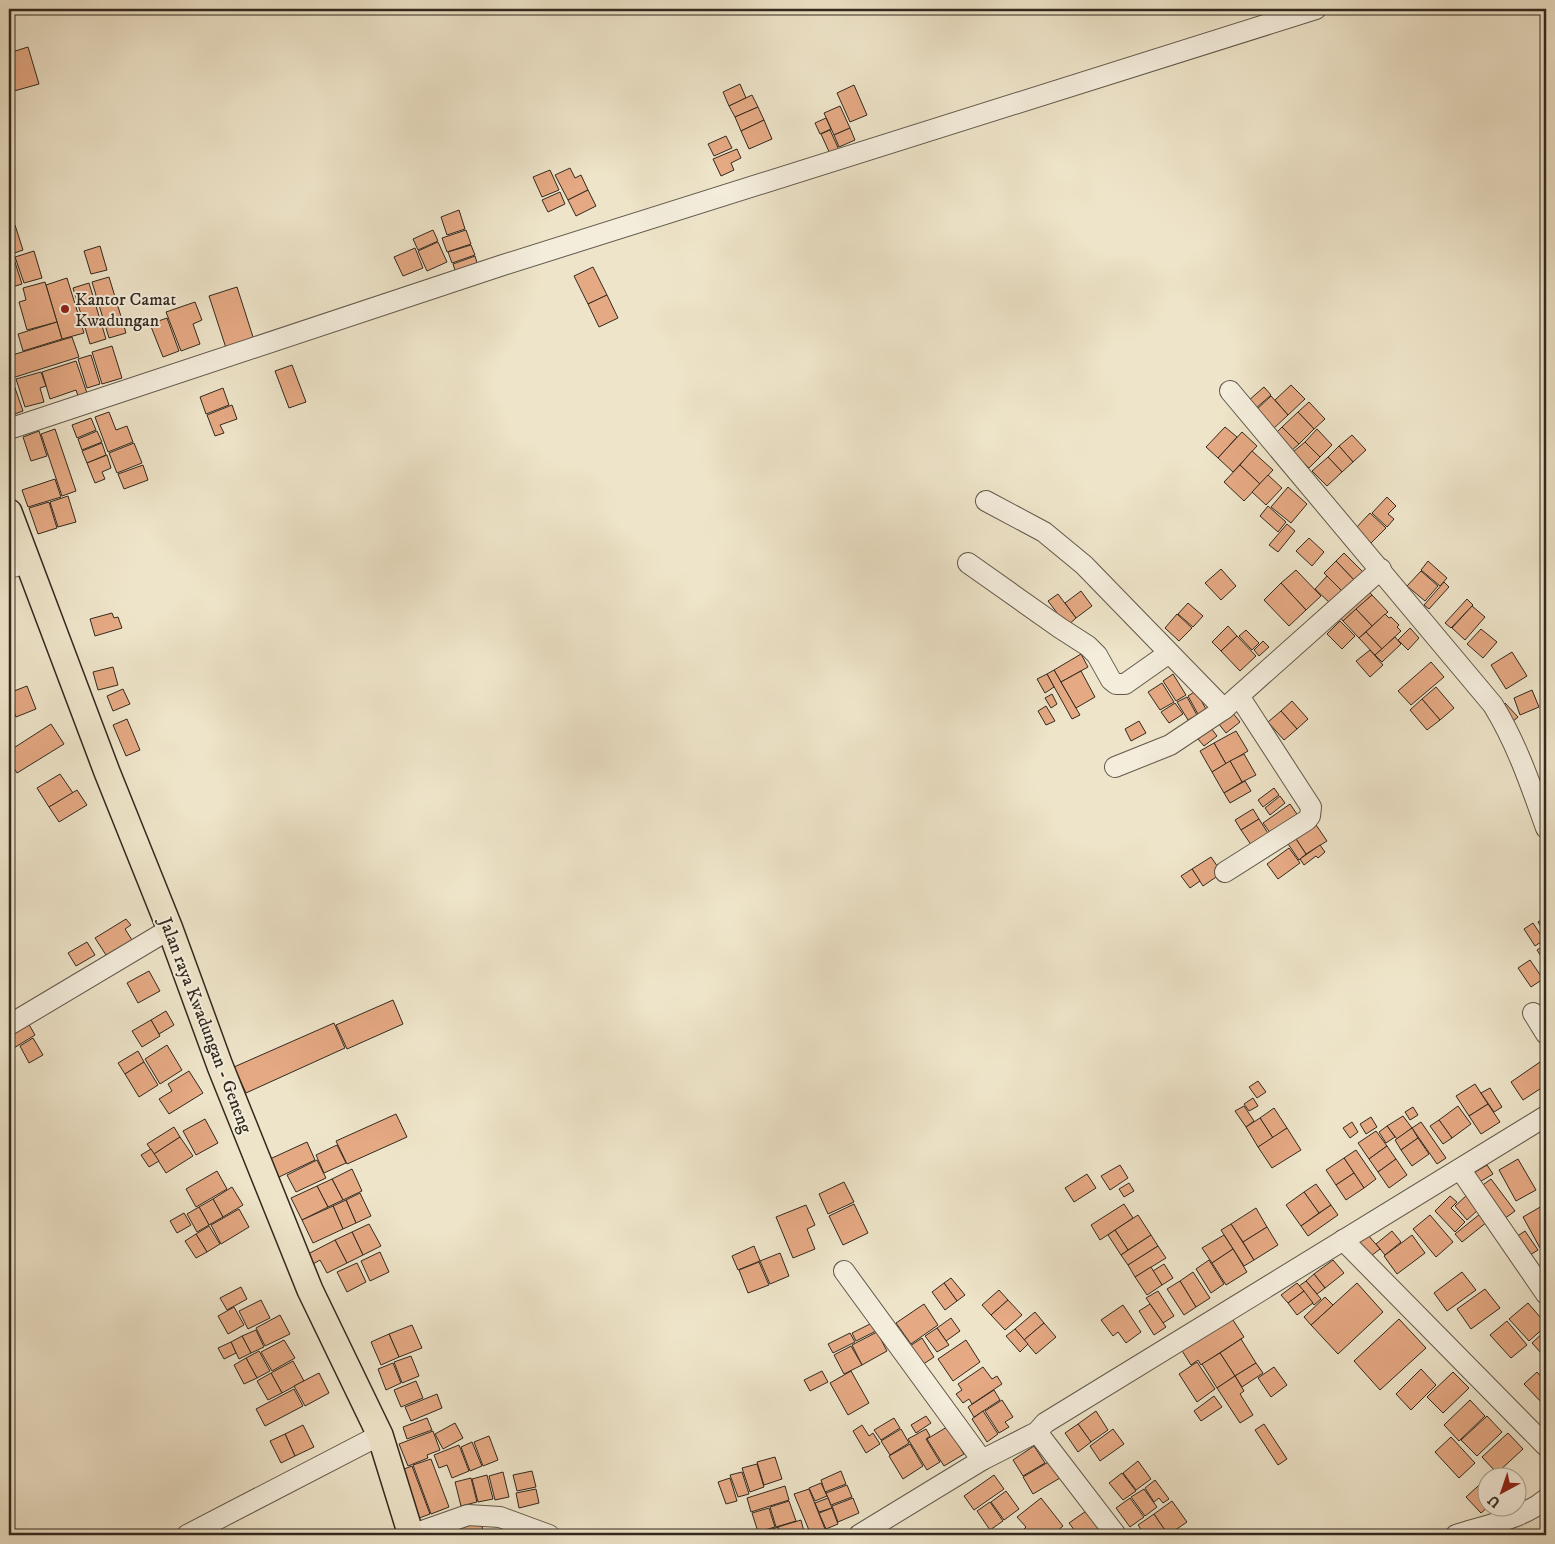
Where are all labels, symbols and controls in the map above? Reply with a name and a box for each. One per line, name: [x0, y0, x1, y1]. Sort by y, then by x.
place label: Kantor Camat Kwadungan: [75, 289, 176, 332]
marker: Kantor Camat Kwadungan: [59, 303, 71, 315]
street label: Jalan raya Kwadungan - Geneng: [153, 913, 256, 1137]
north arrow: [1478, 1466, 1528, 1516]
text: U: [1484, 1491, 1504, 1512]

